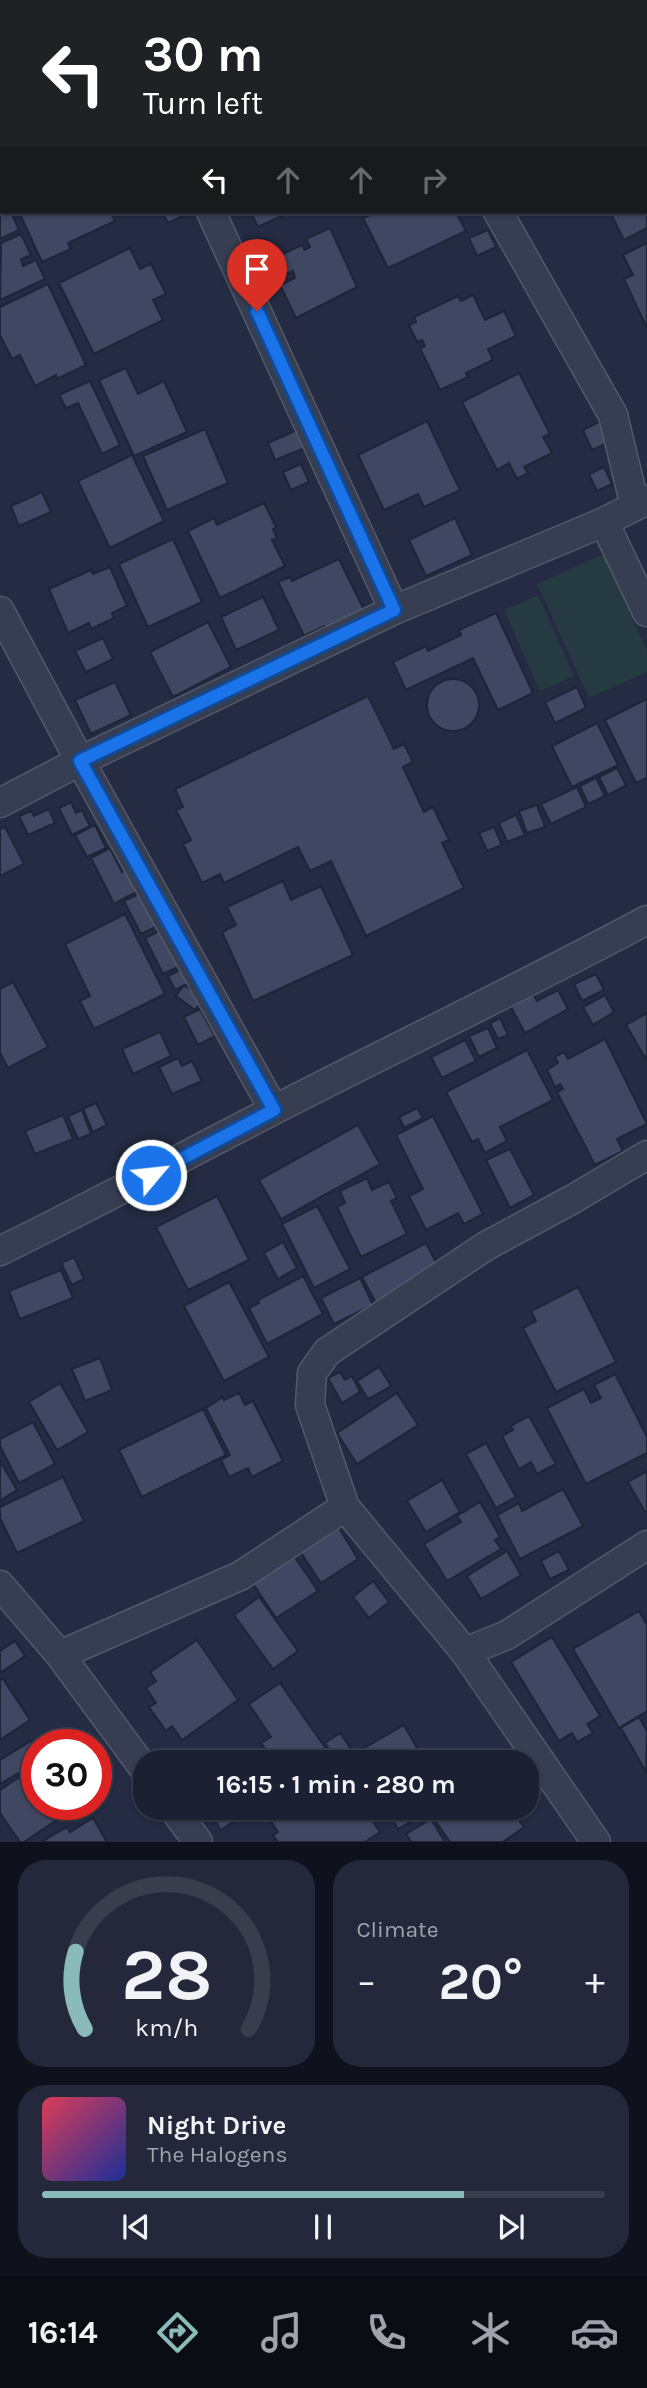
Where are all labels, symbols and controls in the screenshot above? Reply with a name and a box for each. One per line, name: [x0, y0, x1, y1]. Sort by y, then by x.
text: 30 m: [143, 26, 263, 83]
icon: left: [28, 28, 119, 119]
text: Turn left: [143, 85, 263, 122]
icon: left: [196, 161, 234, 199]
icon: ahead: [269, 161, 307, 199]
icon: ahead: [342, 161, 380, 199]
icon: right: [415, 161, 453, 199]
pin: [227, 239, 287, 311]
icon: arrive: [238, 250, 276, 288]
position arrow: [114, 1138, 188, 1212]
speed limit sign: 30: [21, 1729, 112, 1820]
text: 16:15 · 1 min · 280 m: [216, 1769, 456, 1800]
text: Climate: [357, 1916, 439, 1943]
text: 28: [121, 1933, 212, 2018]
text: 20°: [438, 1951, 523, 2012]
text: −: [357, 1959, 376, 2004]
text: +: [585, 1959, 605, 2004]
text: km/h: [135, 2013, 198, 2042]
text: Night Drive: [147, 2110, 286, 2141]
text: The Halogens: [147, 2141, 287, 2168]
icon: previous: [117, 2208, 155, 2246]
icon: pause: [304, 2208, 342, 2246]
icon: next: [492, 2208, 530, 2246]
icon: directions: [153, 2308, 202, 2357]
icon: music: [257, 2308, 306, 2357]
icon: phone: [362, 2308, 411, 2357]
icon: climate: [466, 2308, 515, 2357]
icon: car: [570, 2308, 619, 2357]
text: 16:14: [28, 2314, 98, 2351]

